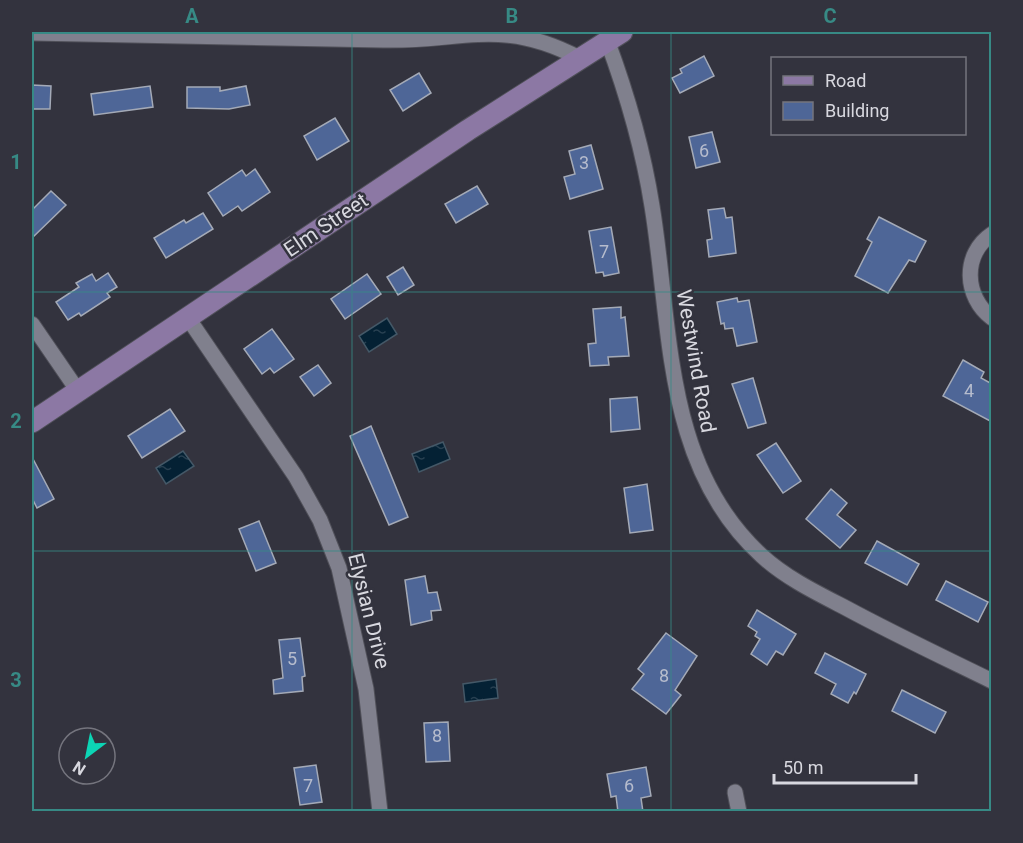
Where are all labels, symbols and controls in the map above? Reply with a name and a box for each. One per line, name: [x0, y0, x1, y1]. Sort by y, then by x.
text: A: [185, 4, 199, 28]
text: B: [506, 4, 518, 28]
text: C: [823, 4, 837, 28]
legend: [771, 57, 966, 135]
text: Road: [825, 70, 866, 91]
text: Building: [825, 100, 889, 121]
house number: 6: [699, 140, 709, 161]
text: 1: [10, 150, 22, 174]
house number: 3: [579, 152, 589, 173]
street label: Elm Street: [279, 188, 373, 262]
house number: 7: [599, 241, 609, 262]
street label: Westwind Road: [672, 288, 720, 434]
house number: 4: [964, 380, 974, 401]
text: 2: [10, 409, 22, 433]
street label: Elysian Drive: [343, 551, 395, 671]
house number: 5: [287, 648, 297, 669]
house number: 8: [659, 665, 669, 686]
text: 3: [10, 668, 22, 692]
house number: 8: [432, 725, 442, 746]
north arrow: [57, 726, 117, 786]
scale bar: [774, 747, 916, 785]
text: N: [69, 757, 89, 779]
text: 50 m: [783, 757, 823, 778]
house number: 7: [303, 775, 313, 796]
house number: 6: [624, 775, 634, 796]

